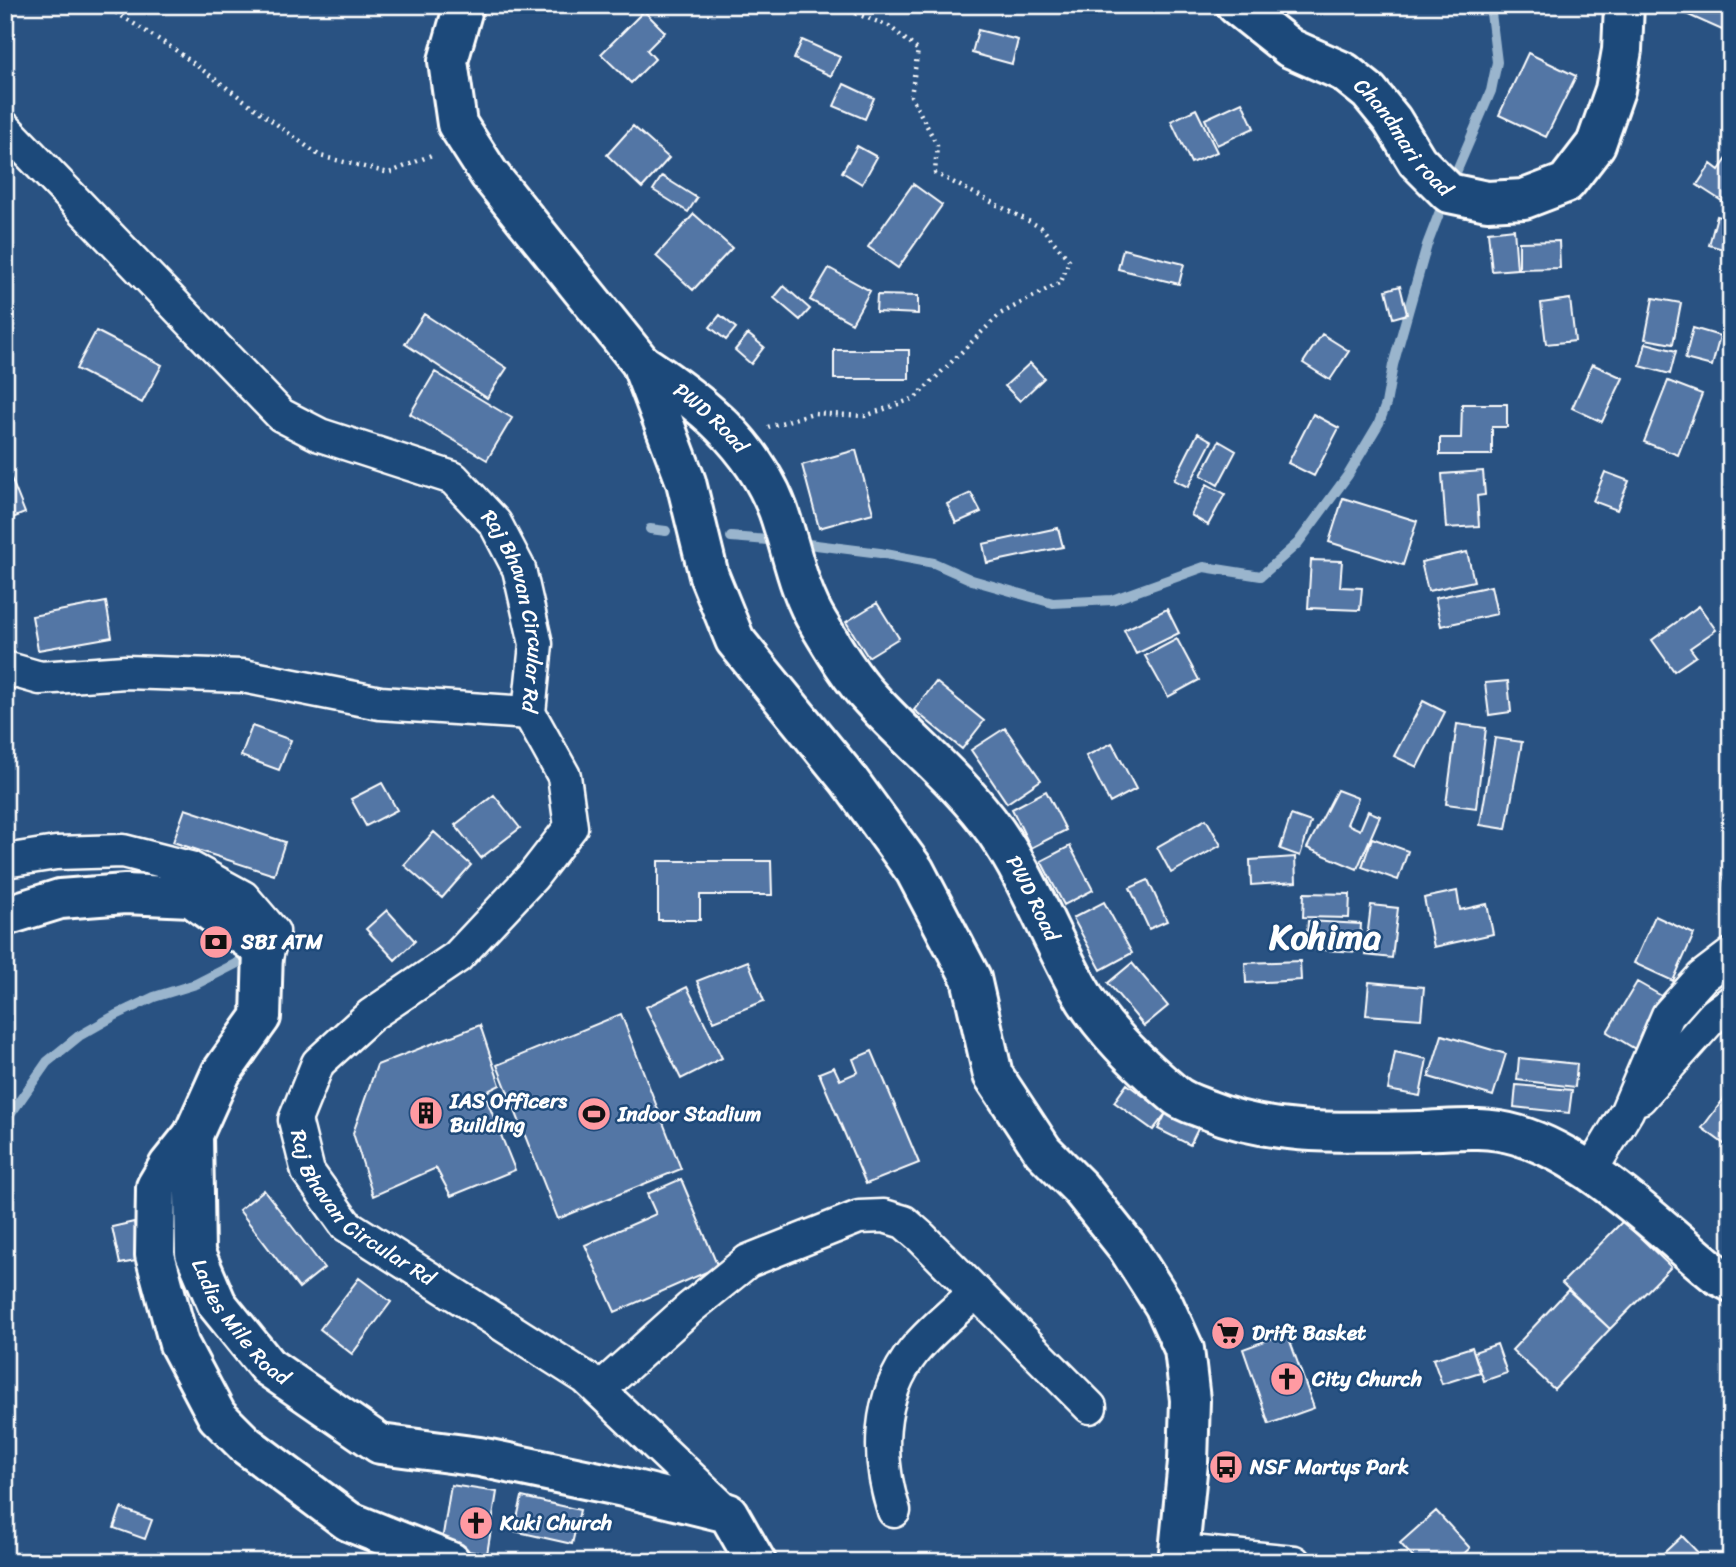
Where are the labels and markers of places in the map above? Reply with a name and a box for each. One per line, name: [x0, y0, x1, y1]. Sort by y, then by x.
bank icon: SBI ATM: [197, 923, 235, 961]
place label: SBI ATM: [240, 923, 323, 961]
place label: IAS Officers Building: [449, 1082, 568, 1144]
building icon: IAS Officers Building: [407, 1094, 445, 1132]
sports icon: Indoor Stadium: [575, 1095, 613, 1133]
place label: Indoor Stadium: [617, 1095, 761, 1133]
supermarket icon: Drift Basket: [1209, 1314, 1247, 1352]
place label: Drift Basket: [1252, 1314, 1367, 1352]
church icon: City Church: [1268, 1360, 1306, 1398]
place label: City Church: [1311, 1360, 1422, 1398]
bus stop icon: NSF Martys Park: [1207, 1448, 1245, 1486]
place label: NSF Martys Park: [1249, 1448, 1409, 1486]
church icon: Kuki Church: [457, 1504, 495, 1542]
place label: Kuki Church: [499, 1504, 612, 1542]

